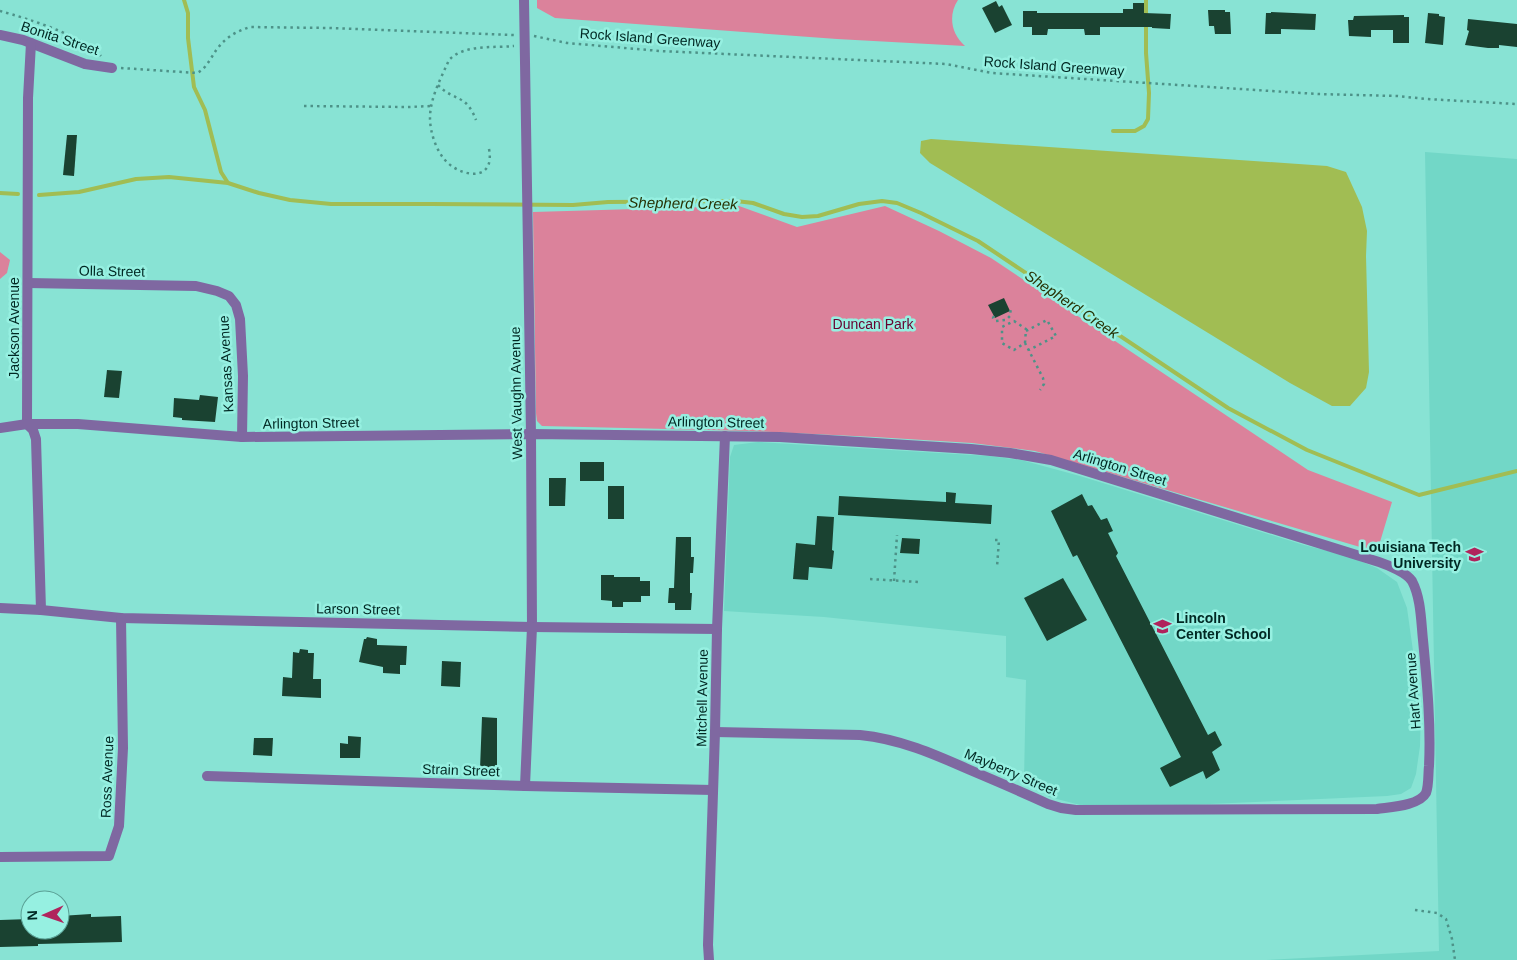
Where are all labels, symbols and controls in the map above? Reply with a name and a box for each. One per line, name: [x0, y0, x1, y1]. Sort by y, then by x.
street label: Bonita Street: [19, 18, 101, 58]
street label: Rock Island Greenway: [579, 25, 721, 51]
street label: Rock Island Greenway: [983, 53, 1125, 79]
water label: Shepherd Creek: [628, 194, 739, 212]
street label: Olla Street: [79, 262, 145, 280]
water label: Shepherd Creek: [1022, 266, 1123, 342]
street label: Jackson Avenue: [6, 277, 22, 379]
street label: Kansas Avenue: [215, 315, 237, 413]
park label: Duncan Park: [833, 316, 914, 332]
street label: West Vaughn Avenue: [507, 326, 525, 460]
street label: Arlington Street: [668, 413, 764, 431]
street label: Arlington Street: [263, 414, 359, 432]
street label: Arlington Street: [1072, 445, 1169, 489]
place label: Louisiana Tech University: [1360, 539, 1461, 571]
school or university icon: Louisiana Tech University: [1465, 545, 1485, 565]
street label: Larson Street: [316, 600, 400, 618]
place label: Lincoln Center School: [1176, 610, 1271, 642]
school or university icon: Lincoln Center School: [1152, 616, 1172, 636]
street label: Mitchell Avenue: [693, 649, 711, 747]
street label: Hart Avenue: [1402, 652, 1424, 730]
street label: Ross Avenue: [98, 735, 116, 818]
street label: Mayberry Street: [962, 745, 1060, 799]
street label: Strain Street: [422, 761, 500, 779]
north arrow: [20, 890, 70, 940]
text: N: [24, 910, 40, 921]

